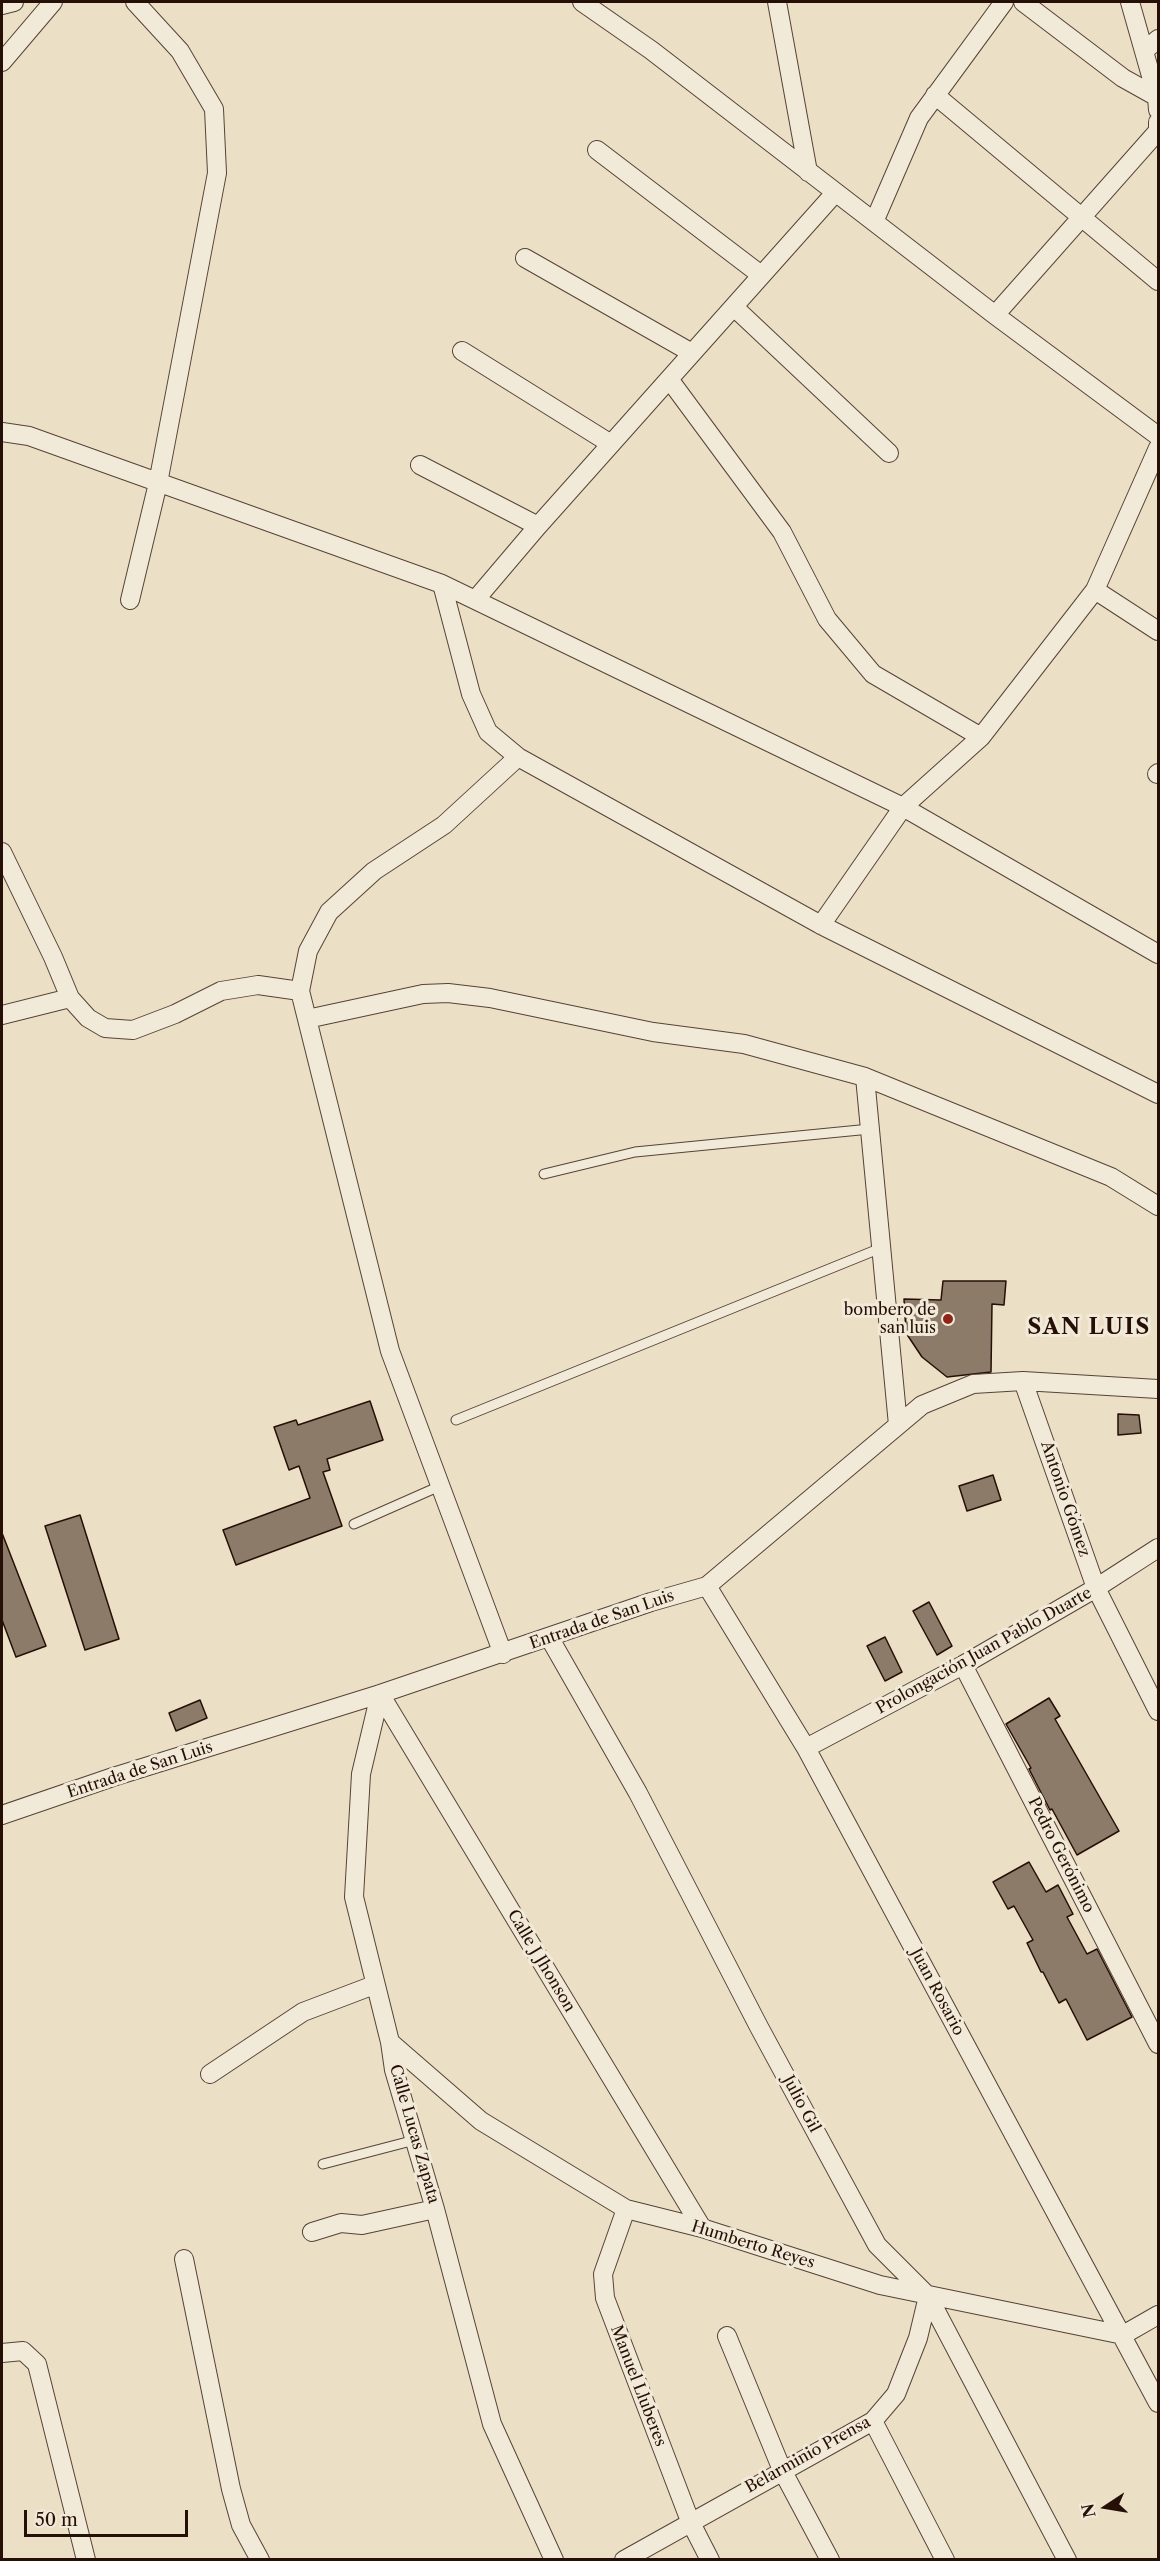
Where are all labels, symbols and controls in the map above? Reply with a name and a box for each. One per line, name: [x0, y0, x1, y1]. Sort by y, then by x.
place label: bombero de san luis: [844, 1300, 936, 1338]
marker: bombero de san luis: [941, 1312, 955, 1326]
district label: SAN LUIS: [1027, 1315, 1151, 1341]
street label: Antonio Gómez: [1036, 1439, 1094, 1559]
street label: Prolongación Juan Pablo Duarte: [873, 1584, 1095, 1718]
street label: Entrada de San Luis: [527, 1586, 677, 1654]
street label: Entrada de San Luis: [65, 1737, 215, 1803]
street label: Pedro Gerónimo: [1024, 1794, 1098, 1916]
street label: Calle J Jhonson: [503, 1906, 579, 2016]
street label: Juan Rosario: [906, 1945, 968, 2039]
street label: Calle Lucas Zapata: [385, 2062, 443, 2206]
street label: Julio Gil: [778, 2072, 824, 2136]
street label: Humberto Reyes: [689, 2217, 817, 2273]
street label: Manuel Lluberes: [606, 2323, 670, 2449]
street label: Belarminio Prensa: [742, 2413, 874, 2497]
north arrow: [1076, 2477, 1136, 2537]
scale bar: [27, 2498, 190, 2536]
text: N: [1077, 2502, 1100, 2520]
text: 50 m: [35, 2509, 78, 2531]

